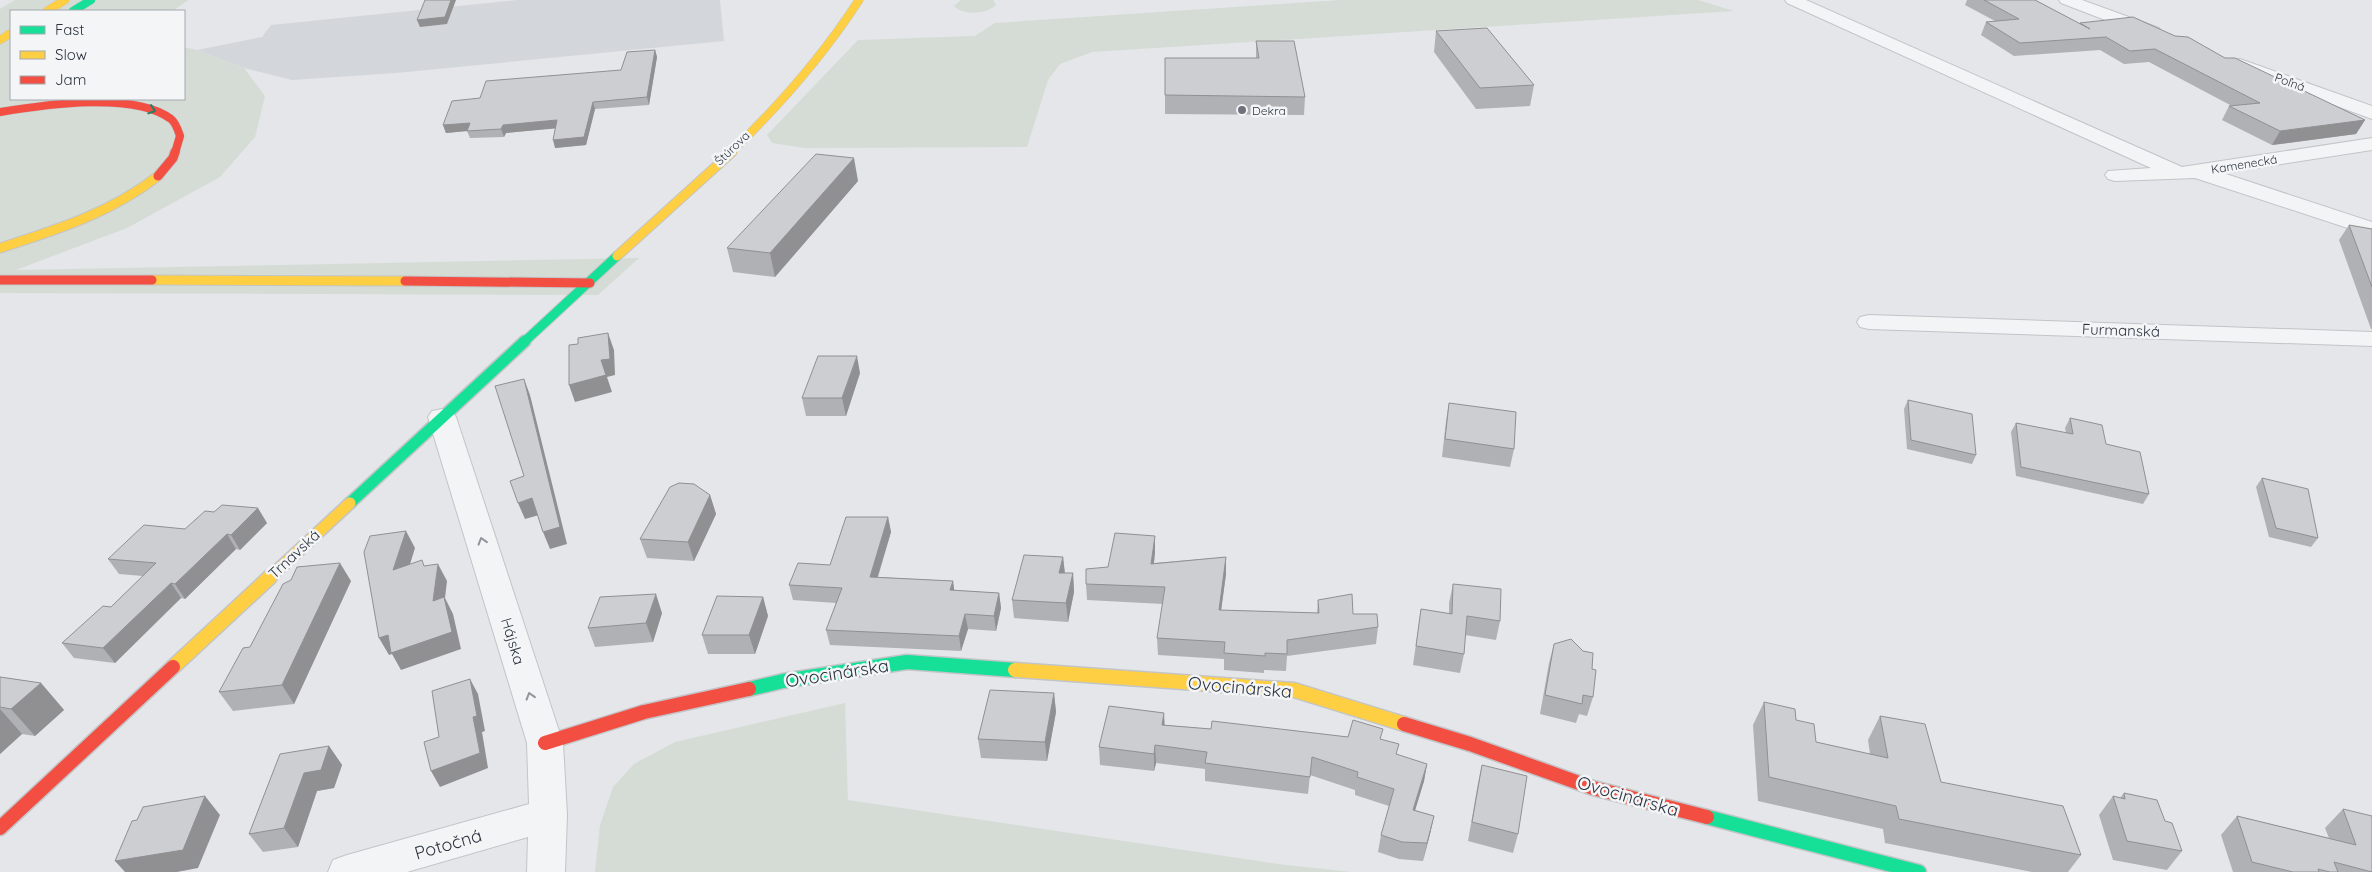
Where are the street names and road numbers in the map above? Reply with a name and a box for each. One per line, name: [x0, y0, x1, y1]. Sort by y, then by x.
street label: Poľná: [2273, 70, 2307, 94]
street label: Štúrova: [711, 128, 753, 168]
street label: Kamenecká: [2210, 151, 2278, 177]
street label: Furmanská: [2082, 319, 2160, 341]
street label: Trnavská: [264, 525, 324, 583]
street label: Hájska: [497, 615, 529, 667]
street label: Ovocinárska: [784, 653, 890, 693]
street label: Ovocinárska: [1187, 671, 1293, 703]
street label: Ovocinárska: [1575, 771, 1681, 821]
street label: Potočná: [412, 823, 484, 865]

